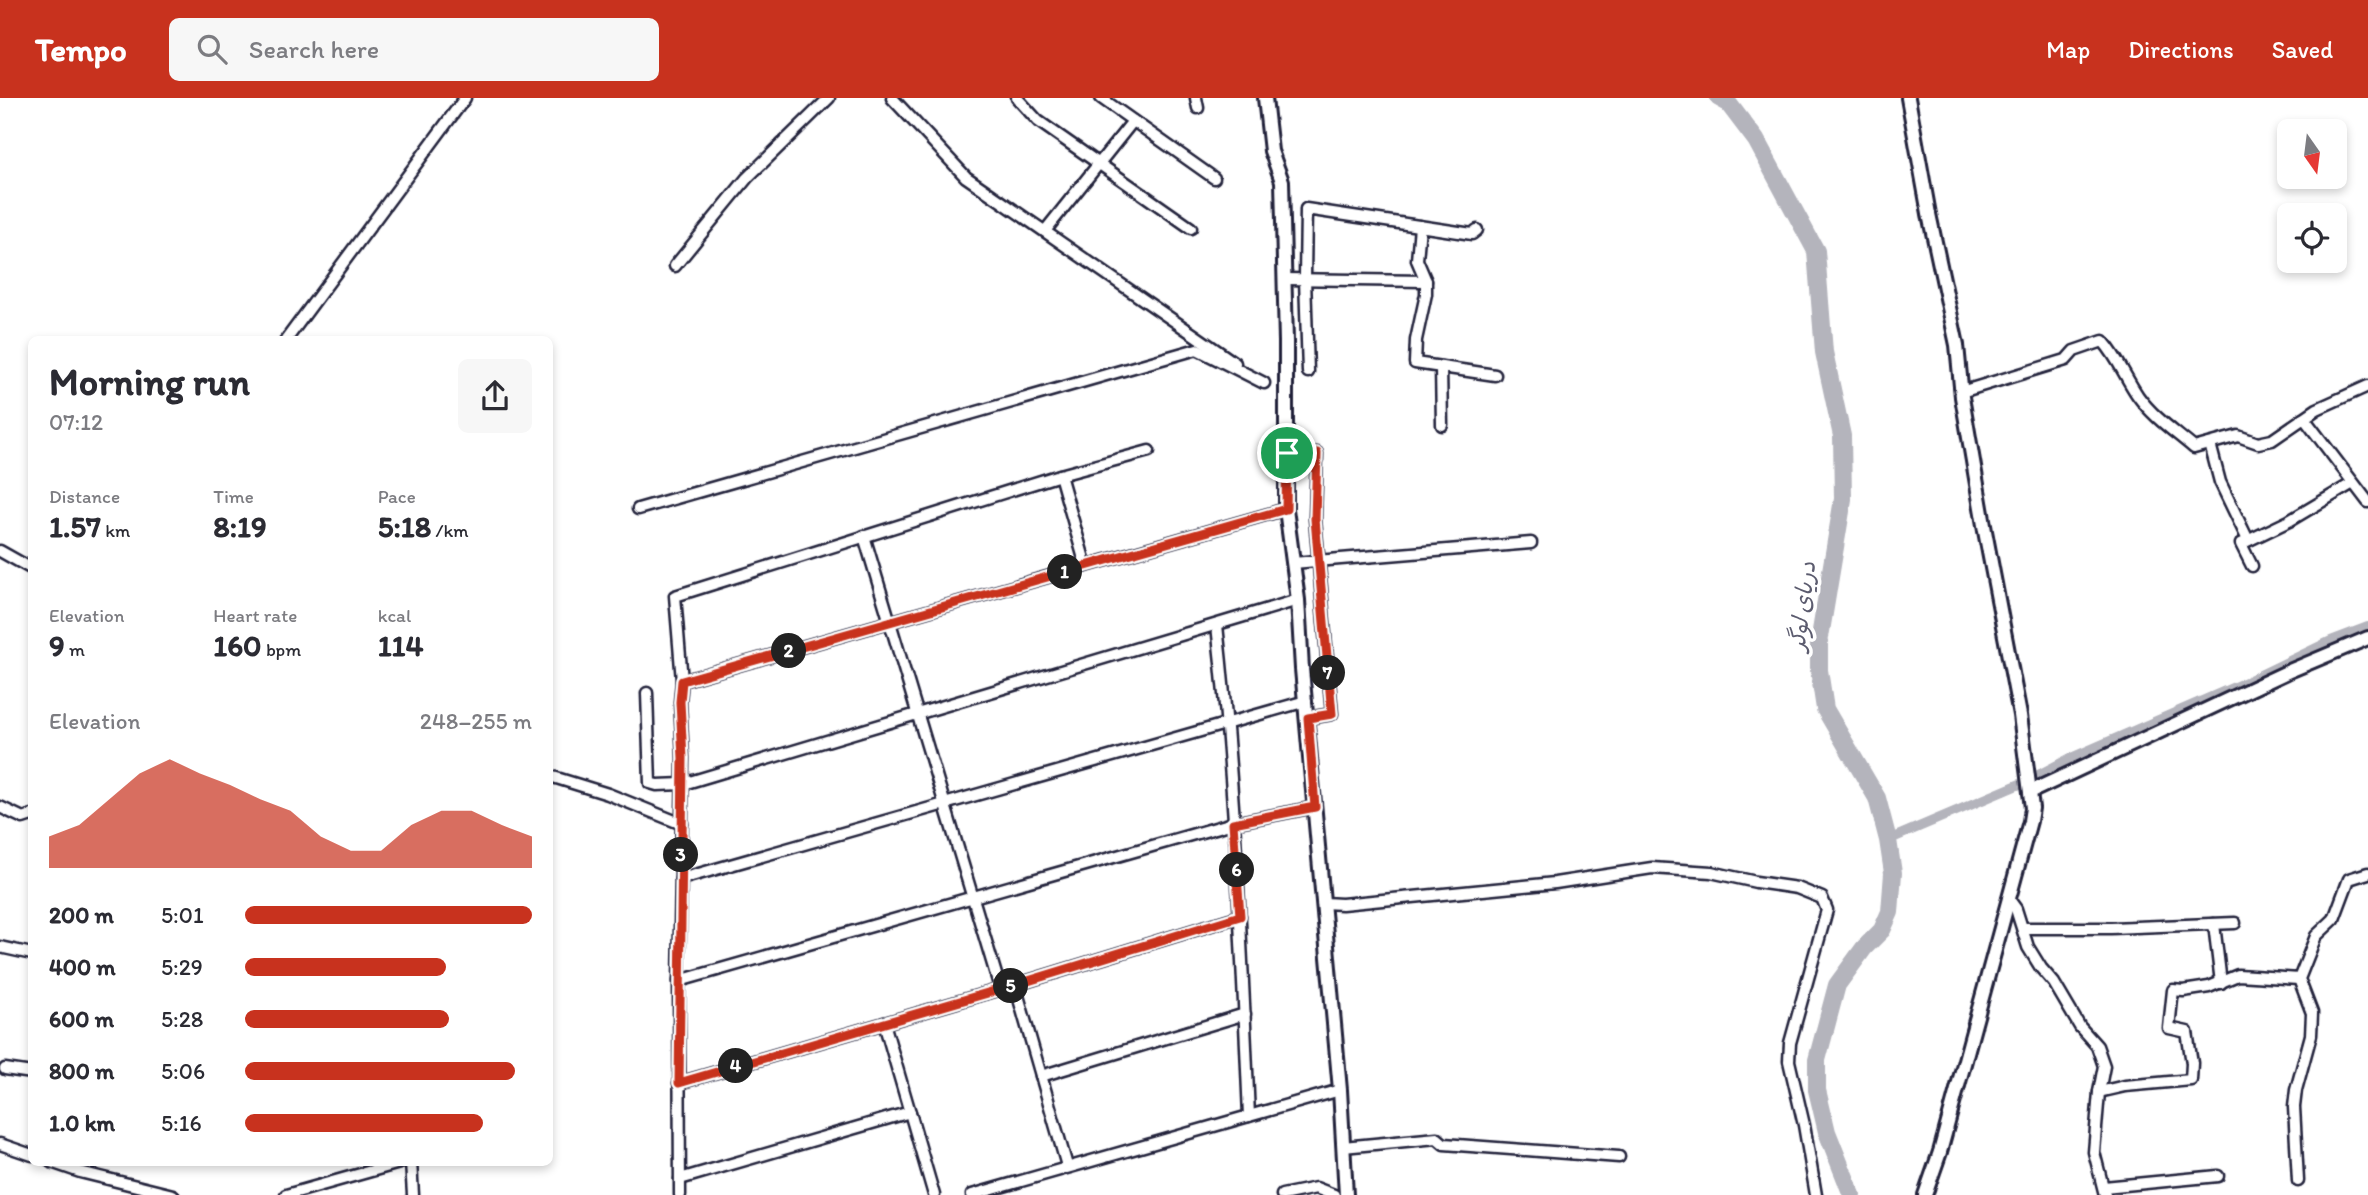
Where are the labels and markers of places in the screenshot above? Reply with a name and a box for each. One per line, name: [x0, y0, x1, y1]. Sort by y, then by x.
pin: [1257, 423, 1317, 483]
pin: 1: [1048, 554, 1082, 589]
pin: 2: [772, 634, 806, 668]
pin: 7: [1310, 656, 1346, 690]
pin: 3: [664, 838, 698, 872]
pin: 6: [1220, 852, 1254, 888]
pin: 5: [993, 968, 1028, 1004]
pin: 4: [718, 1048, 754, 1084]

